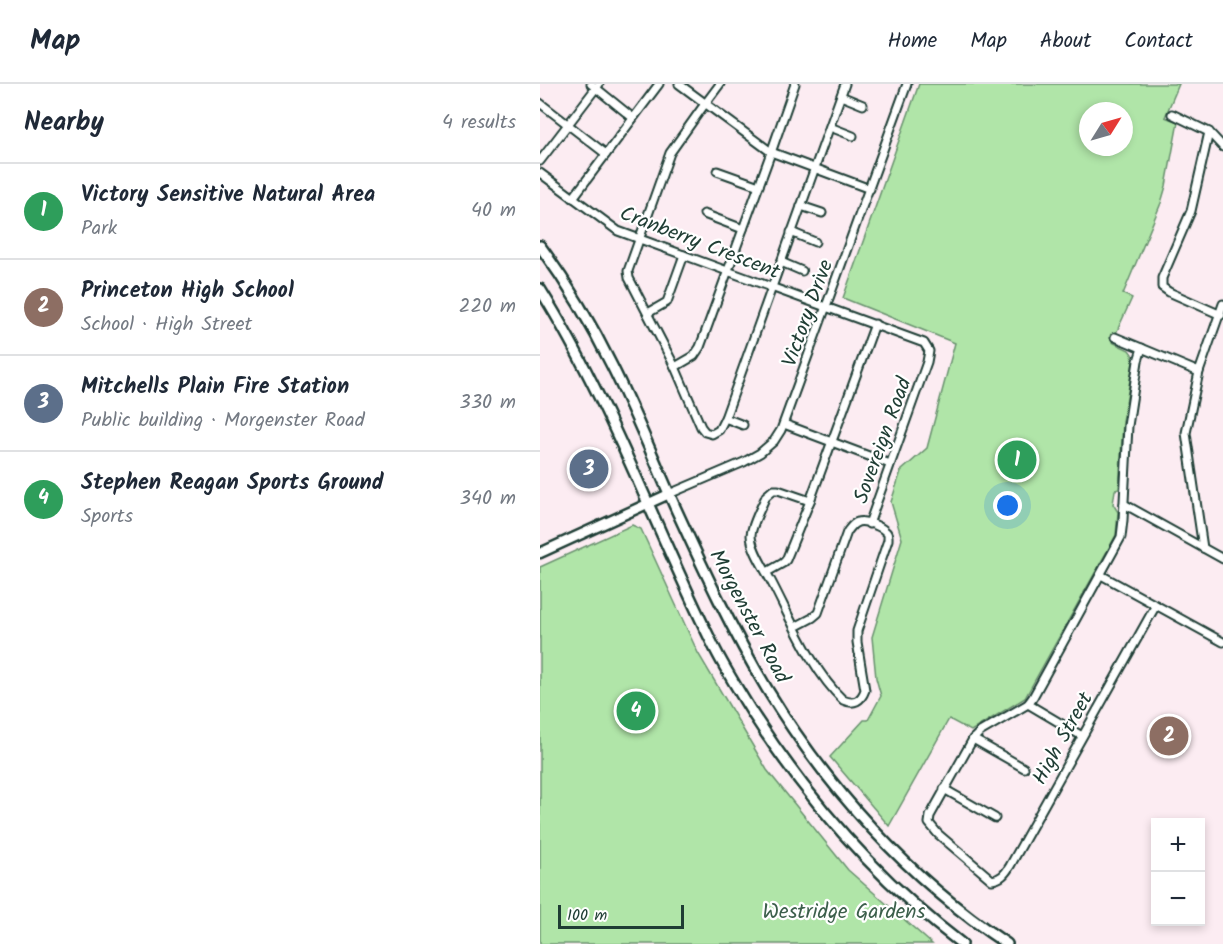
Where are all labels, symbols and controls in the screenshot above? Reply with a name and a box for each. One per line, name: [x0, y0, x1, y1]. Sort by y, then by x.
text: Map: [30, 19, 81, 64]
text: Home: [888, 25, 937, 58]
text: Map: [970, 25, 1007, 58]
text: About: [1040, 25, 1091, 58]
text: Contact: [1124, 25, 1193, 58]
text: Nearby: [24, 102, 104, 144]
north arrow: [1079, 102, 1133, 156]
text: 4 results: [442, 107, 516, 139]
text: Victory Sensitive Natural Area: [81, 178, 375, 213]
text: 1: [40, 195, 47, 227]
text: 40 m: [471, 195, 516, 227]
street label: Cranberry Crescent: [615, 198, 785, 289]
text: Park: [81, 213, 117, 245]
street label: Victory Drive: [774, 255, 843, 372]
text: Princeton High School: [81, 274, 294, 309]
text: 2: [38, 291, 49, 323]
text: 220 m: [459, 291, 516, 323]
text: School · High Street: [81, 309, 252, 341]
text: Mitchells Plain Fire Station: [81, 370, 349, 405]
street label: Sovereign Road: [845, 372, 922, 508]
text: 3: [38, 387, 49, 419]
text: 330 m: [459, 387, 516, 419]
text: Public building · Morgenster Road: [81, 405, 365, 437]
pin: 1: [998, 438, 1036, 482]
pin: 3: [569, 446, 608, 492]
text: Stephen Reagan Sports Ground: [81, 466, 384, 501]
text: 4: [38, 483, 49, 515]
text: 340 m: [460, 483, 516, 515]
your location: [993, 491, 1022, 520]
text: Sports: [81, 501, 133, 533]
street label: Morgenster Road: [699, 544, 798, 690]
street label: High Street: [1024, 685, 1103, 791]
pin: 4: [616, 688, 656, 734]
pin: 2: [1150, 714, 1188, 758]
map controls: [1151, 818, 1205, 926]
button: +: [1151, 818, 1205, 872]
button: −: [1151, 872, 1205, 926]
park label: Westridge Gardens: [763, 896, 926, 929]
scale bar: [558, 902, 684, 930]
text: 100 m: [567, 903, 607, 928]

